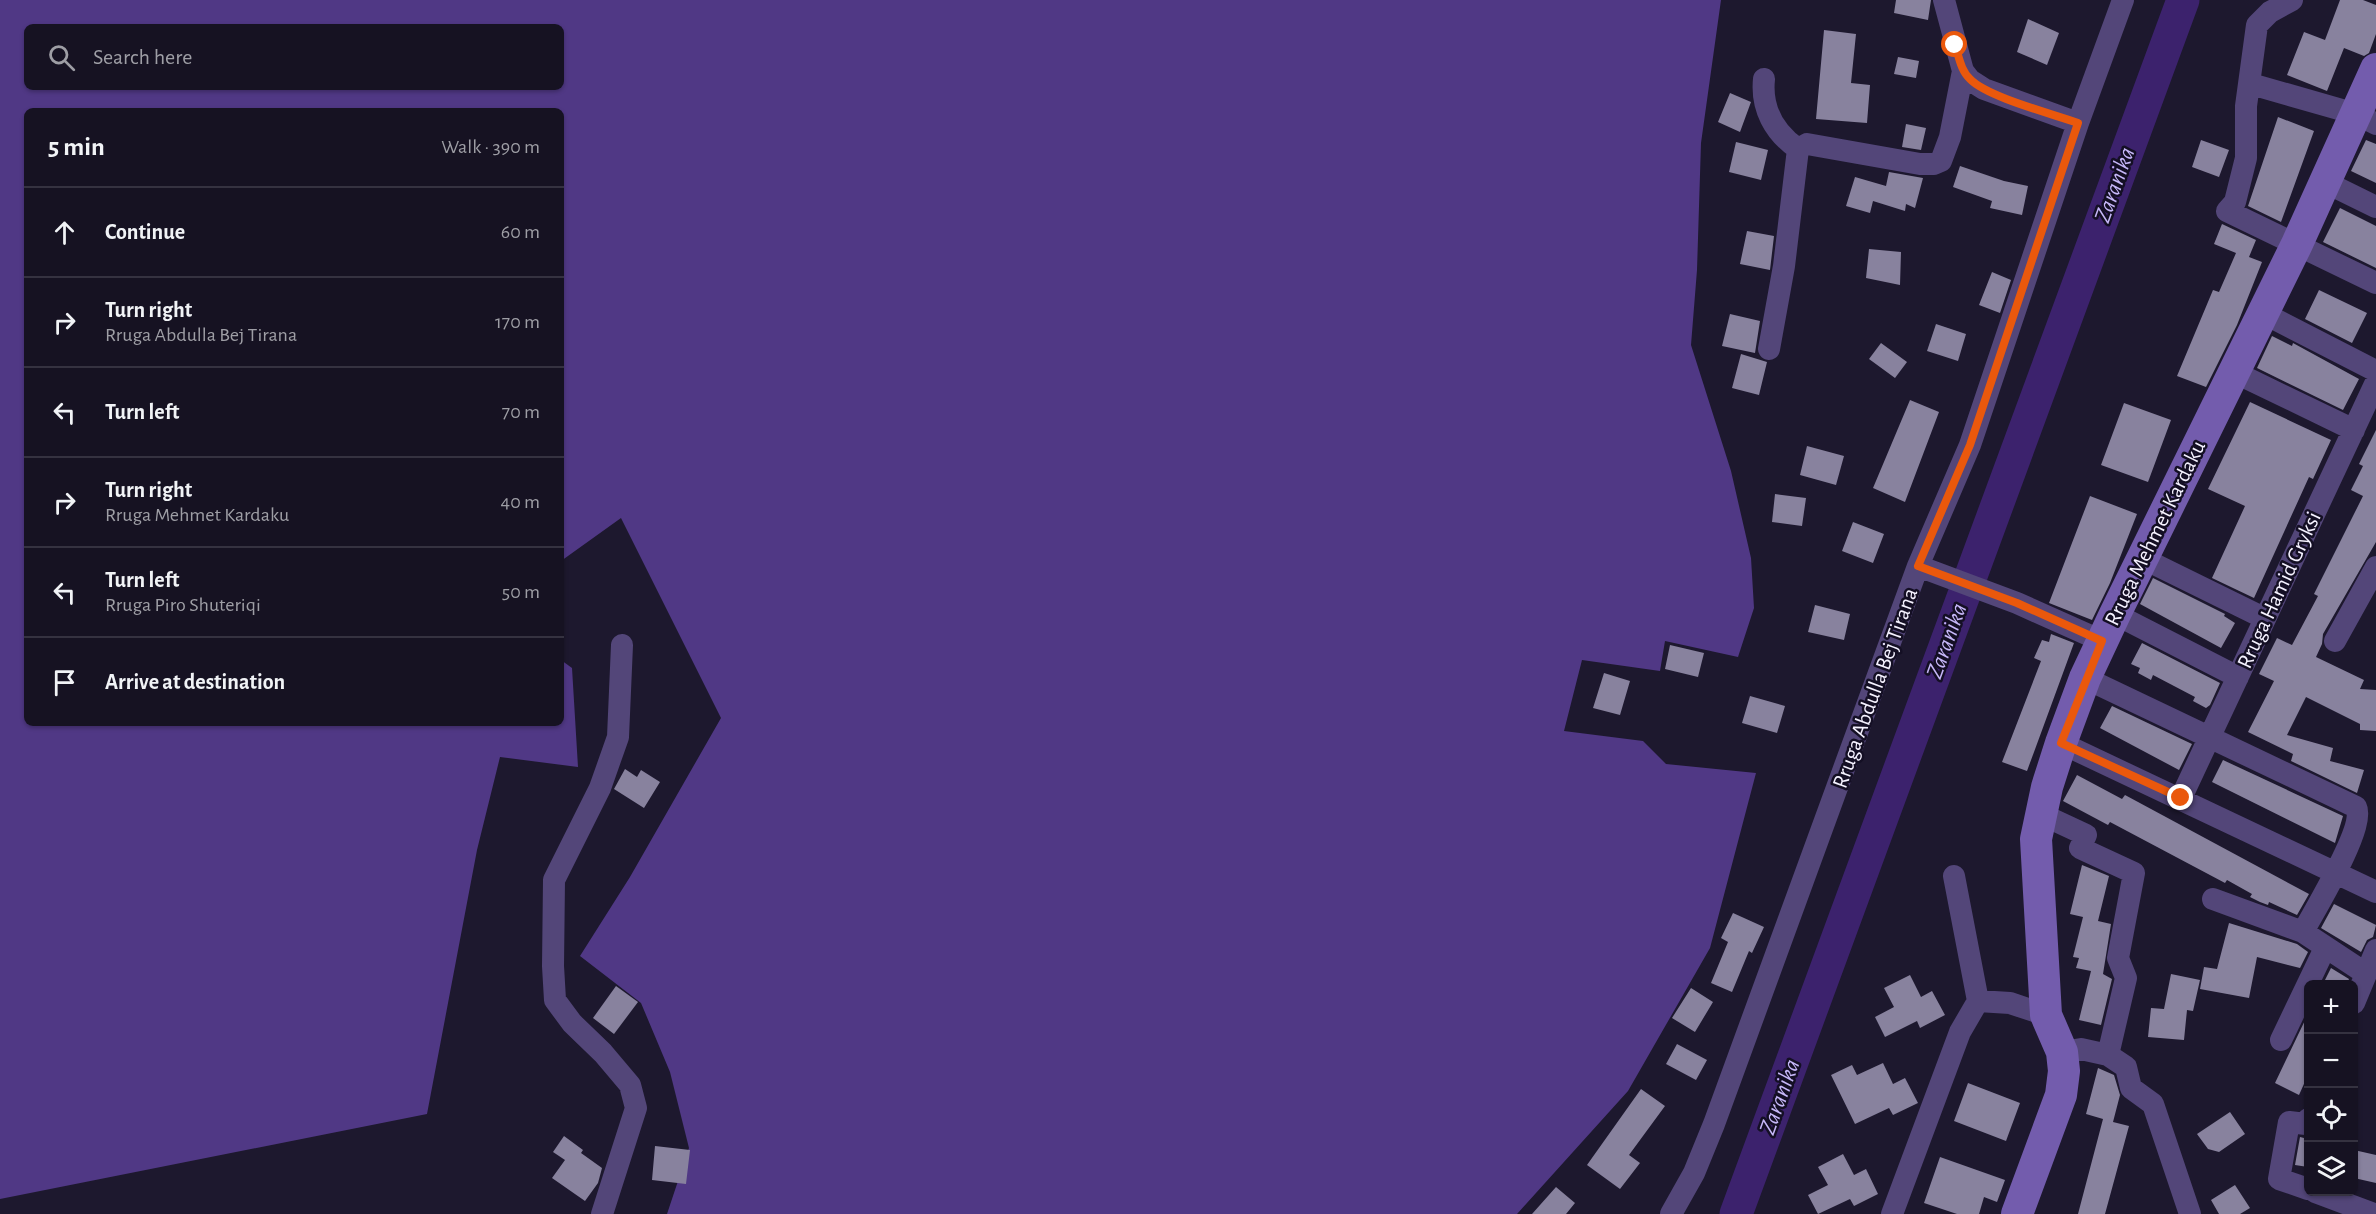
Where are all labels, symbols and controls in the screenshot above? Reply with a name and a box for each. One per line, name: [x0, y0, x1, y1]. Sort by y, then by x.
search box: [24, 24, 564, 90]
route start: [1941, 31, 1967, 57]
icon: search: [45, 41, 78, 74]
text: Search here: [93, 46, 192, 68]
text: 5 min: [48, 134, 105, 160]
text: Walk · 390 m: [441, 137, 540, 157]
water label: Zaranika: [2090, 144, 2140, 226]
icon: ahead: [48, 216, 81, 249]
text: Continue: [105, 221, 185, 243]
text: 60 m: [501, 222, 540, 242]
text: Turn right: [105, 299, 192, 321]
icon: right: [48, 306, 81, 339]
text: 170 m: [495, 312, 540, 332]
text: Rruga Abdulla Bej Tirana: [105, 325, 297, 345]
icon: left: [48, 396, 81, 429]
text: Turn left: [105, 401, 179, 423]
text: 70 m: [502, 402, 540, 422]
street label: Rruga Mehmet Kardaku: [2101, 437, 2209, 629]
text: Turn right: [105, 479, 192, 501]
icon: right: [48, 486, 81, 519]
text: 40 m: [501, 492, 540, 512]
text: Rruga Mehmet Kardaku: [105, 505, 289, 525]
street label: Rruga Hamid Gryksi: [2233, 508, 2325, 672]
text: Turn left: [105, 569, 179, 591]
icon: left: [48, 576, 81, 609]
text: 50 m: [502, 582, 540, 602]
street label: Rruga Abdulla Bej Tirana: [1829, 585, 1921, 791]
text: Rruga Piro Shuteriqi: [105, 595, 261, 615]
water label: Zaranika: [1922, 600, 1972, 682]
icon: arrive: [48, 666, 81, 699]
text: Arrive at destination: [105, 671, 285, 693]
route end: [2167, 784, 2193, 810]
map controls: [2304, 980, 2358, 1196]
button: +: [2304, 980, 2358, 1034]
button: −: [2304, 1034, 2358, 1088]
water label: Zaranika: [1755, 1056, 1805, 1138]
button: locate: [2304, 1088, 2358, 1142]
button: layers: [2304, 1142, 2358, 1196]

